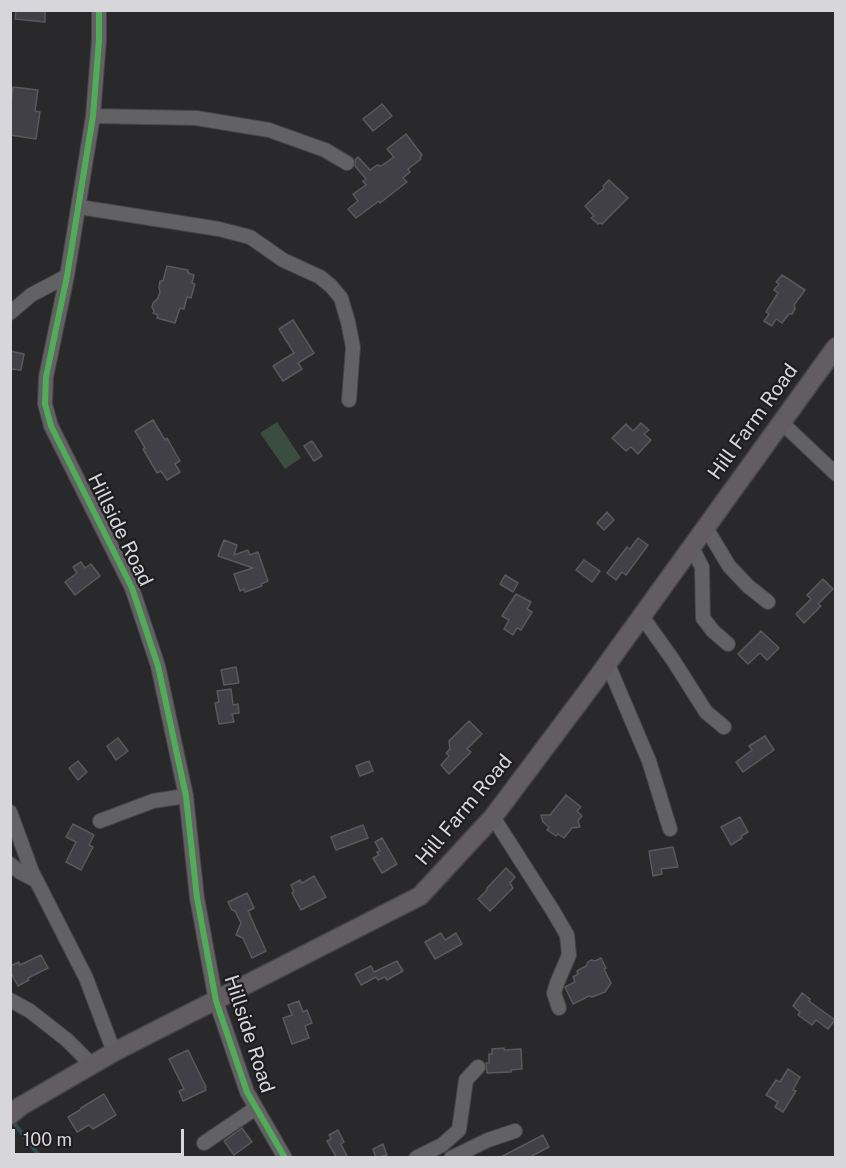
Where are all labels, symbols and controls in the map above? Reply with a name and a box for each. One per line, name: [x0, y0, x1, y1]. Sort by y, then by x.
street label: Hill Farm Road: [703, 359, 803, 485]
street label: Hillside Road: [82, 470, 158, 590]
street label: Hill Farm Road: [411, 750, 517, 870]
street label: Hillside Road: [219, 972, 279, 1096]
scale bar: [15, 1117, 188, 1155]
text: 100 m: [23, 1129, 72, 1150]

